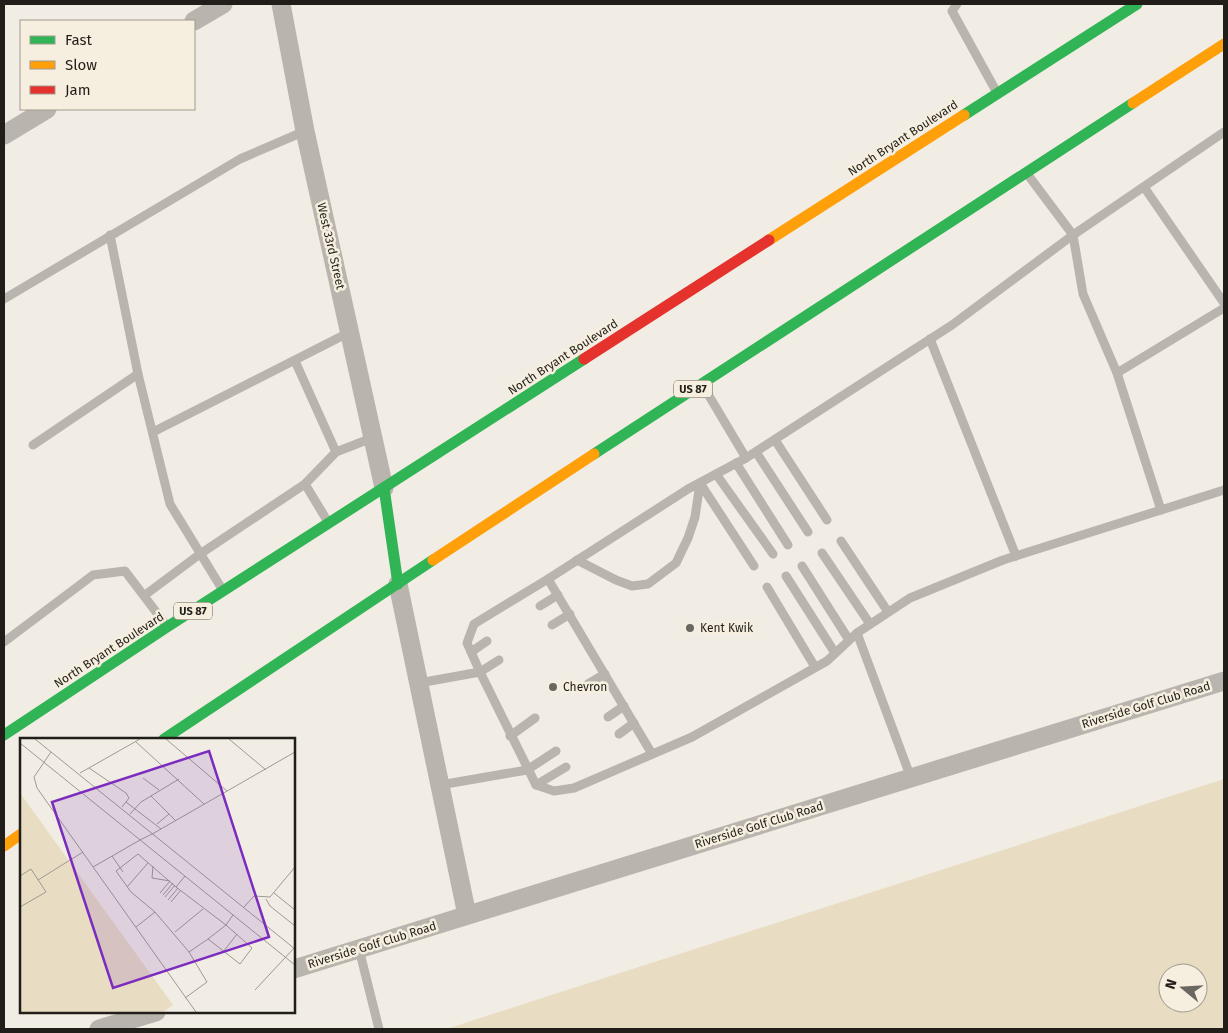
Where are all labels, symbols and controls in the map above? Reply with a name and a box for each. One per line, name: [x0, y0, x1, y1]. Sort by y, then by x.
legend: [20, 20, 195, 110]
text: Fast: [65, 31, 92, 49]
text: Slow: [65, 56, 97, 74]
text: Jam: [65, 81, 91, 99]
street label: North Bryant Boulevard: [845, 97, 961, 179]
street label: West 33rd Street: [314, 201, 348, 291]
street label: North Bryant Boulevard: [505, 316, 621, 398]
road number: US 87: [674, 380, 712, 398]
road number: US 87: [174, 602, 212, 620]
street label: North Bryant Boulevard: [51, 609, 167, 691]
place label: Kent Kwik: [700, 621, 754, 635]
marker: Kent Kwik: [684, 622, 696, 634]
street label: Riverside Golf Club Road: [1080, 679, 1212, 731]
place label: Chevron: [563, 680, 607, 694]
marker: Chevron: [547, 681, 559, 693]
inset map: [20, 738, 295, 1013]
street label: Riverside Golf Club Road: [693, 799, 825, 851]
street label: Riverside Golf Club Road: [306, 919, 438, 971]
north arrow: [1158, 963, 1208, 1013]
text: N: [1162, 977, 1181, 991]

